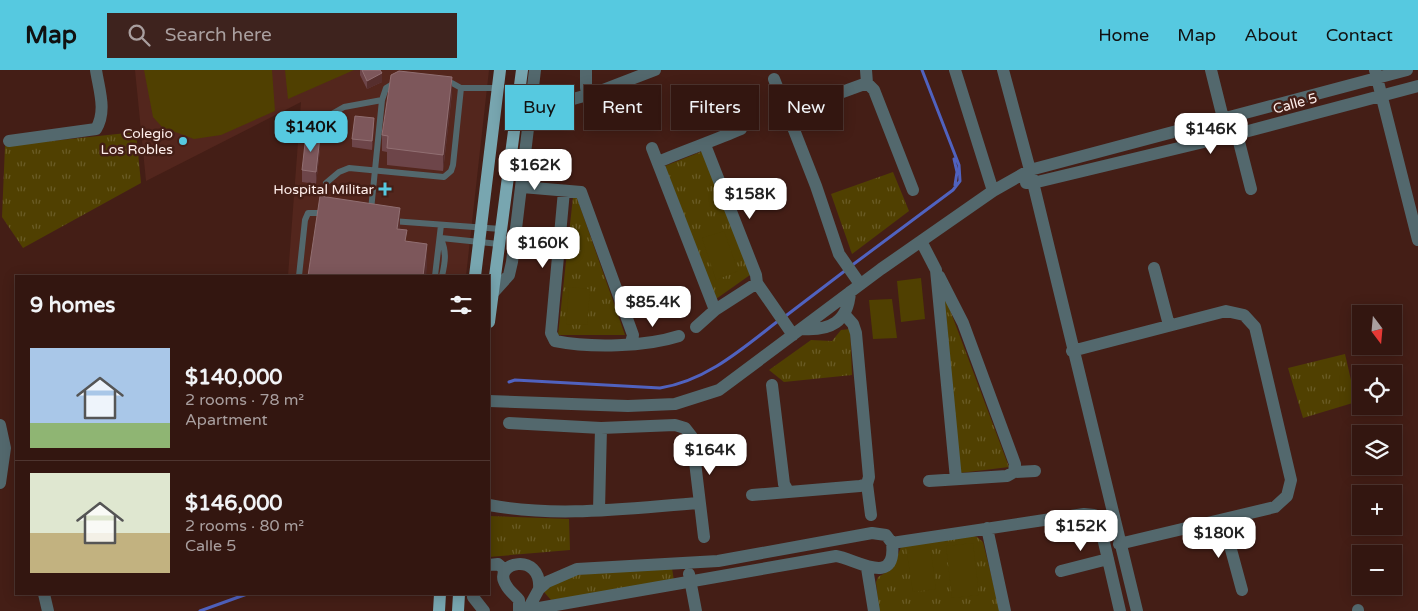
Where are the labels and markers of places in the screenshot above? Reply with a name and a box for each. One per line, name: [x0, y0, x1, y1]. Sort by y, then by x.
pin: $140K: [276, 111, 346, 153]
pin: $146K: [1176, 112, 1246, 155]
place label: Colegio Los Robles: [101, 125, 173, 158]
marker: Colegio Los Robles: [177, 135, 189, 147]
pin: $162K: [500, 148, 570, 191]
pin: $158K: [715, 178, 785, 220]
place label: Hospital Militar: [273, 181, 375, 198]
marker: Hospital Militar: [378, 182, 392, 196]
pin: $160K: [508, 226, 578, 269]
pin: $85.4K: [612, 286, 694, 328]
pin: $164K: [675, 434, 745, 476]
pin: $152K: [1046, 510, 1116, 552]
pin: $180K: [1184, 516, 1254, 559]

